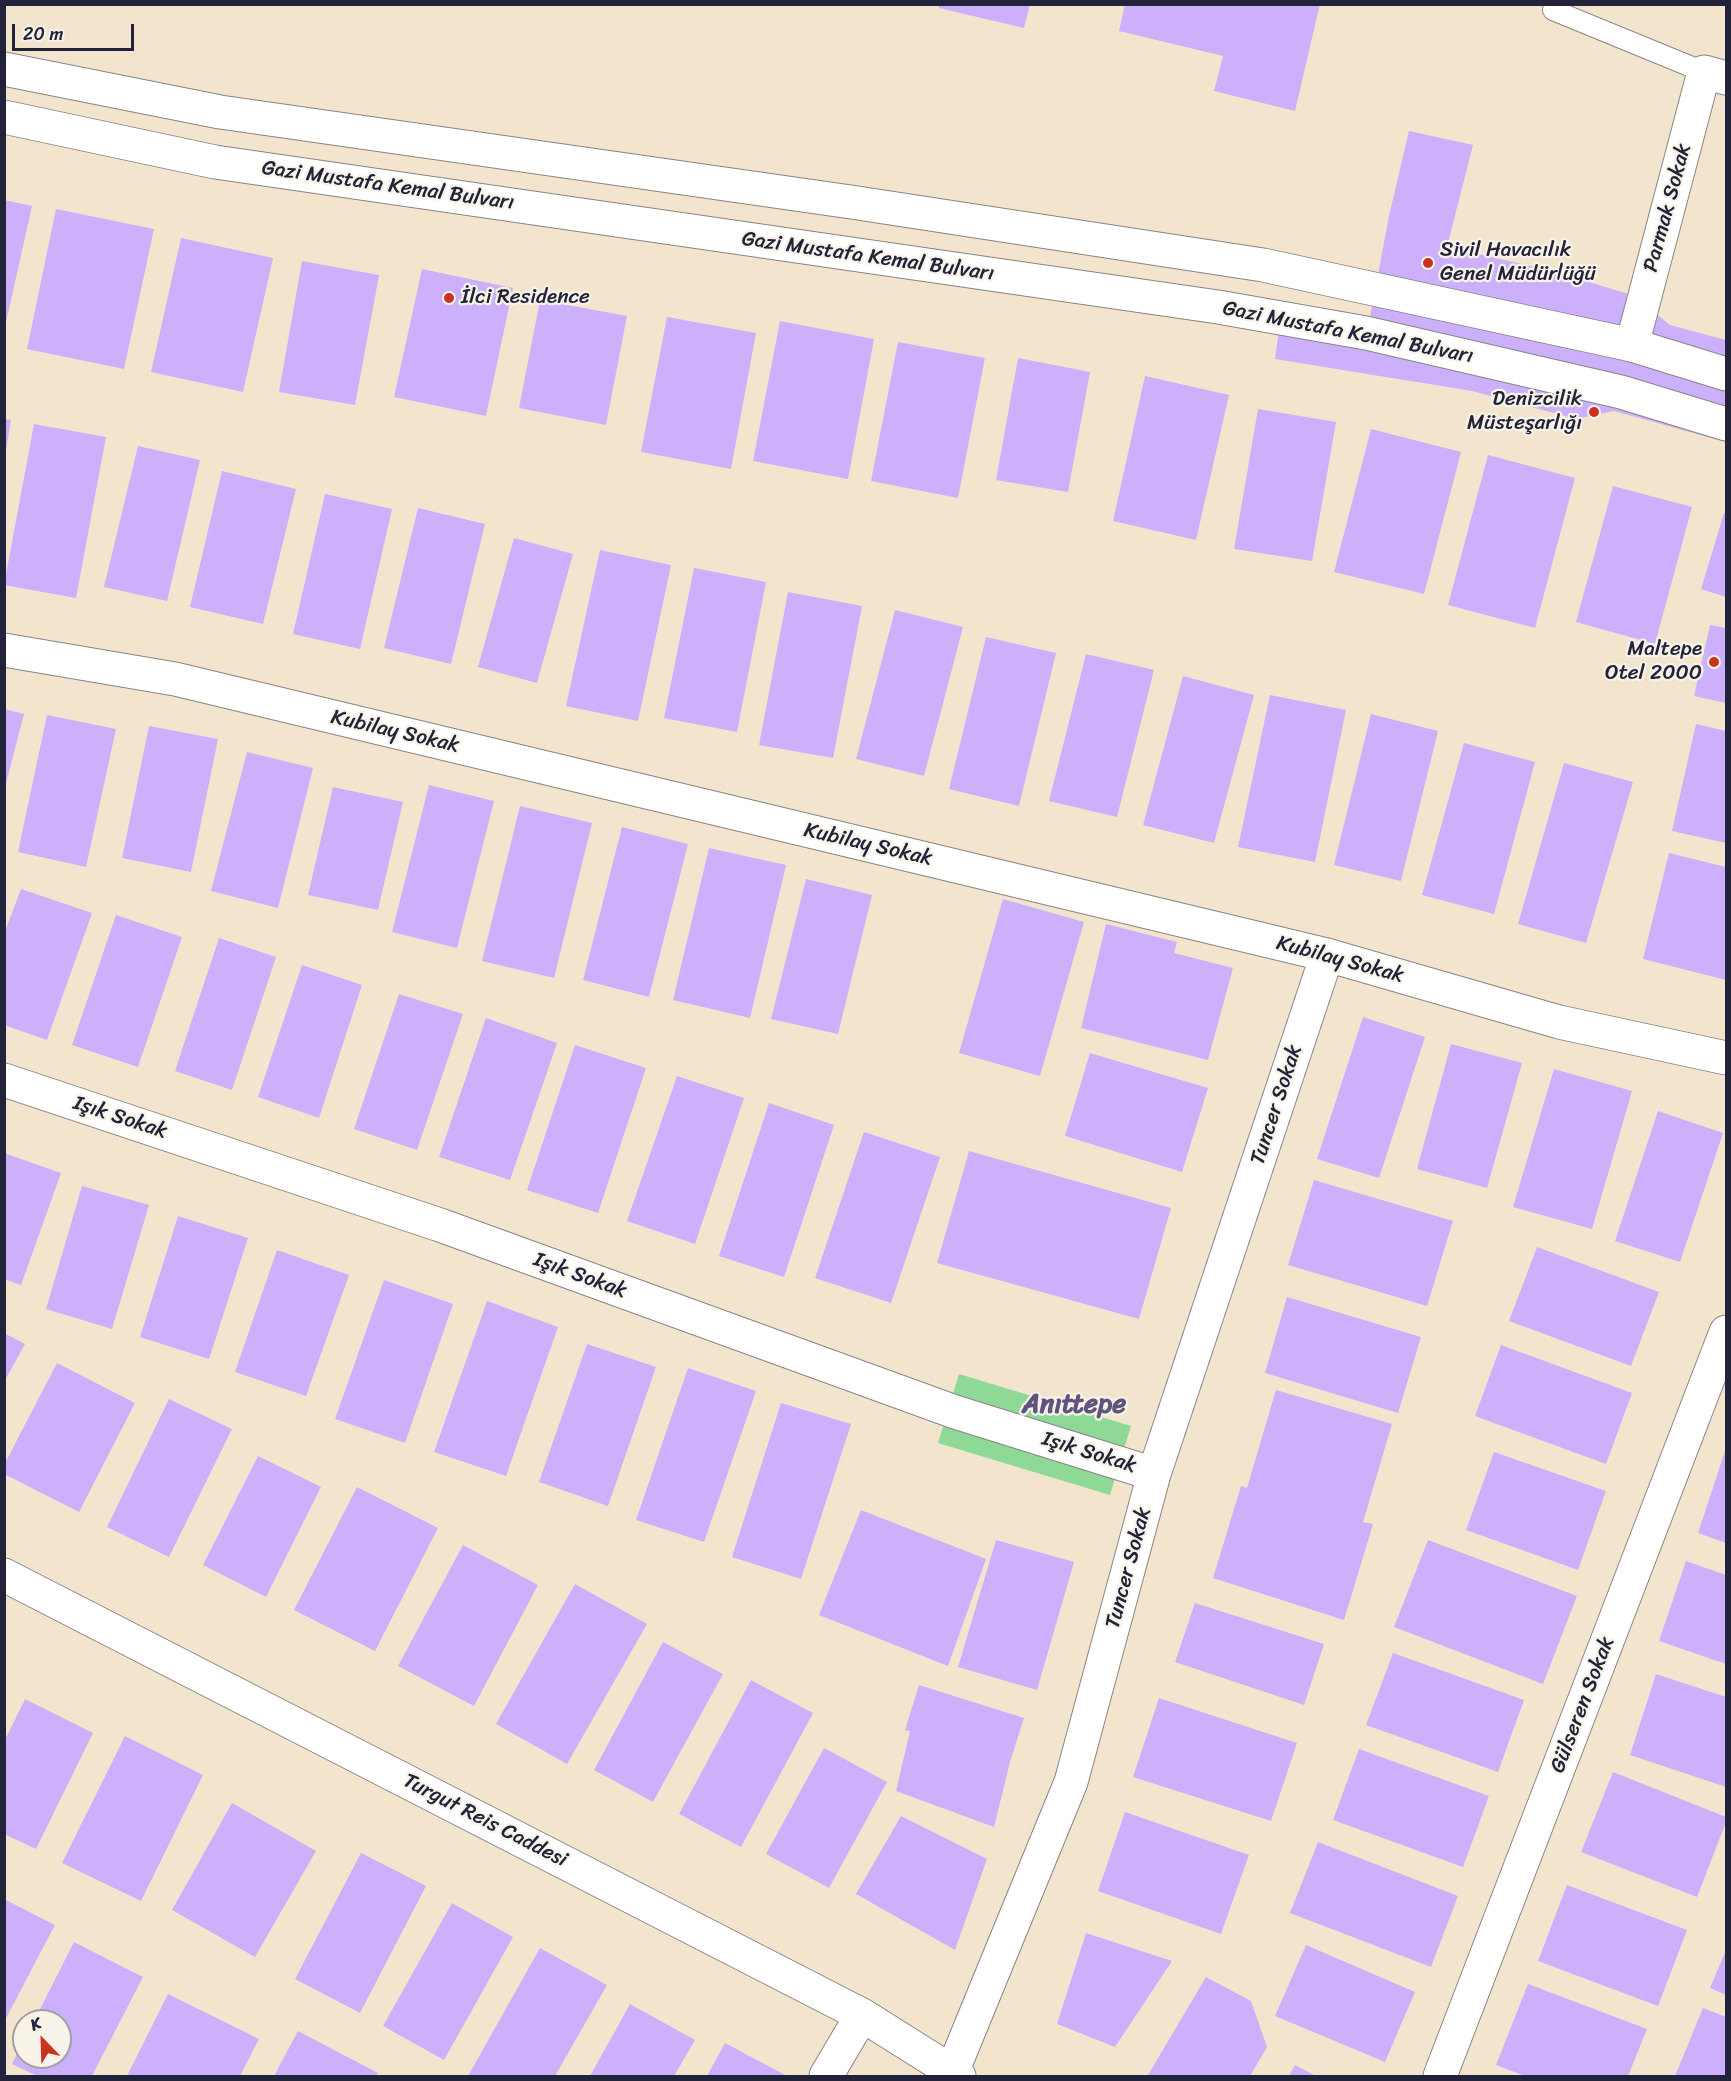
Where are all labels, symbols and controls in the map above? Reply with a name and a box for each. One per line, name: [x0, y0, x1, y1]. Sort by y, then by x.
scale bar: [15, 12, 136, 50]
text: 20 m: [23, 18, 63, 50]
street label: Parmak Sokak: [1639, 141, 1697, 275]
street label: Gazi Mustafa Kemal Bulvarı: [260, 156, 516, 216]
street label: Gazi Mustafa Kemal Bulvarı: [740, 227, 996, 287]
place label: Sivil Havacılık Genel Müdürlüğü: [1440, 238, 1596, 288]
marker: Sivil Havacılık Genel Müdürlüğü: [1421, 256, 1435, 270]
place label: İlci Residence: [461, 285, 590, 311]
marker: İlci Residence: [442, 291, 456, 305]
street label: Gazi Mustafa Kemal Bulvarı: [1221, 296, 1475, 370]
place label: Denizcilik Müsteşarlığı: [1467, 387, 1582, 437]
marker: Denizcilik Müsteşarlığı: [1587, 405, 1601, 419]
place label: Maltepe Otel 2000: [1605, 637, 1702, 687]
marker: Maltepe Otel 2000: [1707, 655, 1721, 669]
street label: Kubilay Sokak: [328, 705, 462, 759]
street label: Kubilay Sokak: [801, 818, 935, 872]
street label: Kubilay Sokak: [1274, 931, 1406, 989]
street label: Tuncer Sokak: [1246, 1042, 1308, 1168]
street label: Işık Sokak: [70, 1091, 170, 1145]
street label: Işık Sokak: [530, 1248, 630, 1304]
district label: Anıttepe: [1022, 1389, 1126, 1421]
street label: Işık Sokak: [1039, 1427, 1139, 1479]
street label: Tuncer Sokak: [1101, 1505, 1157, 1631]
street label: Gülseren Sokak: [1545, 1633, 1621, 1777]
street label: Turgut Reis Caddesi: [399, 1769, 571, 1873]
north arrow: [12, 2009, 72, 2069]
text: K: [25, 2009, 46, 2039]

